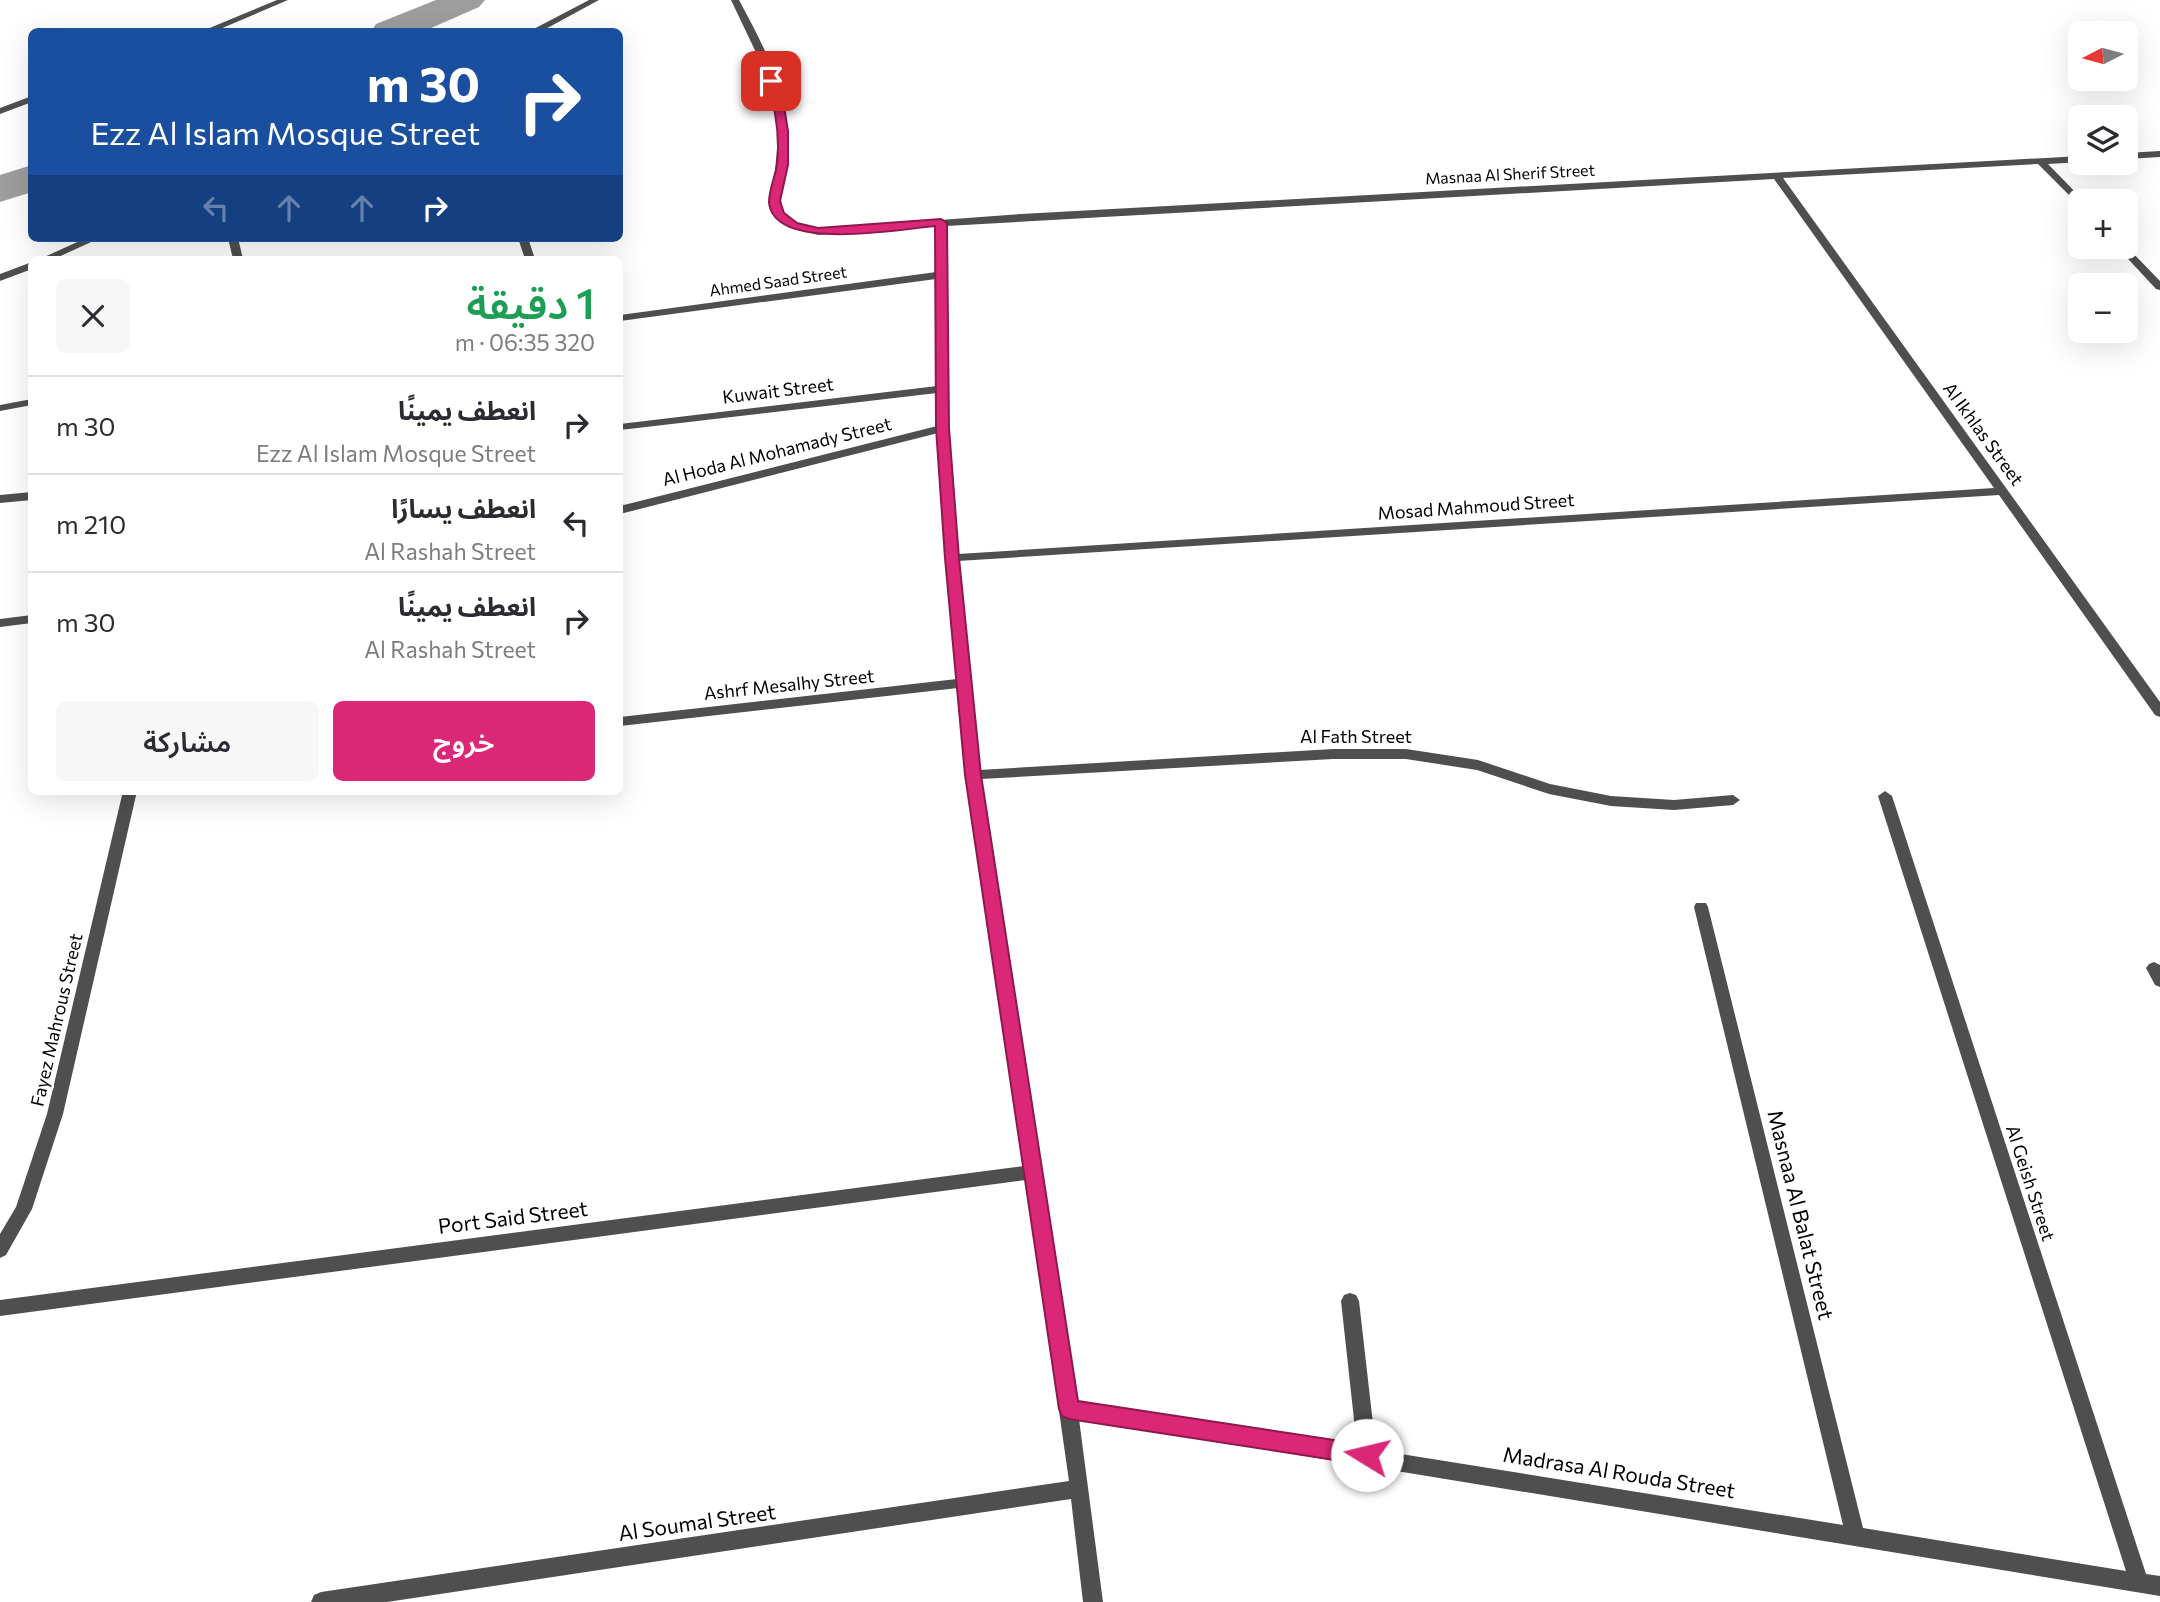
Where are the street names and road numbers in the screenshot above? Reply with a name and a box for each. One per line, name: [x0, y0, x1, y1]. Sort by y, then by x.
street label: Masnaa Al Sherif Street: [1425, 160, 1596, 187]
street label: Ahmed Saad Street: [708, 261, 848, 300]
street label: Kuwait Street: [721, 372, 835, 408]
street label: Al Ikhlas Street: [1939, 378, 2029, 489]
street label: Al Hoda Al Mohamady Street: [660, 412, 894, 490]
street label: Mosad Mahmoud Street: [1377, 488, 1575, 524]
street label: Ashrf Mesalhy Street: [703, 664, 875, 704]
street label: Al Fath Street: [1300, 725, 1412, 747]
street label: Fayez Mahrous Street: [25, 931, 87, 1109]
street label: Masnaa Al Balat Street: [1763, 1107, 1840, 1322]
street label: Al Geish Street: [2002, 1122, 2060, 1243]
street label: Port Said Street: [437, 1195, 589, 1238]
street label: Madrasa Al Rouda Street: [1501, 1441, 1737, 1502]
street label: Al Soumal Street: [617, 1498, 777, 1545]

